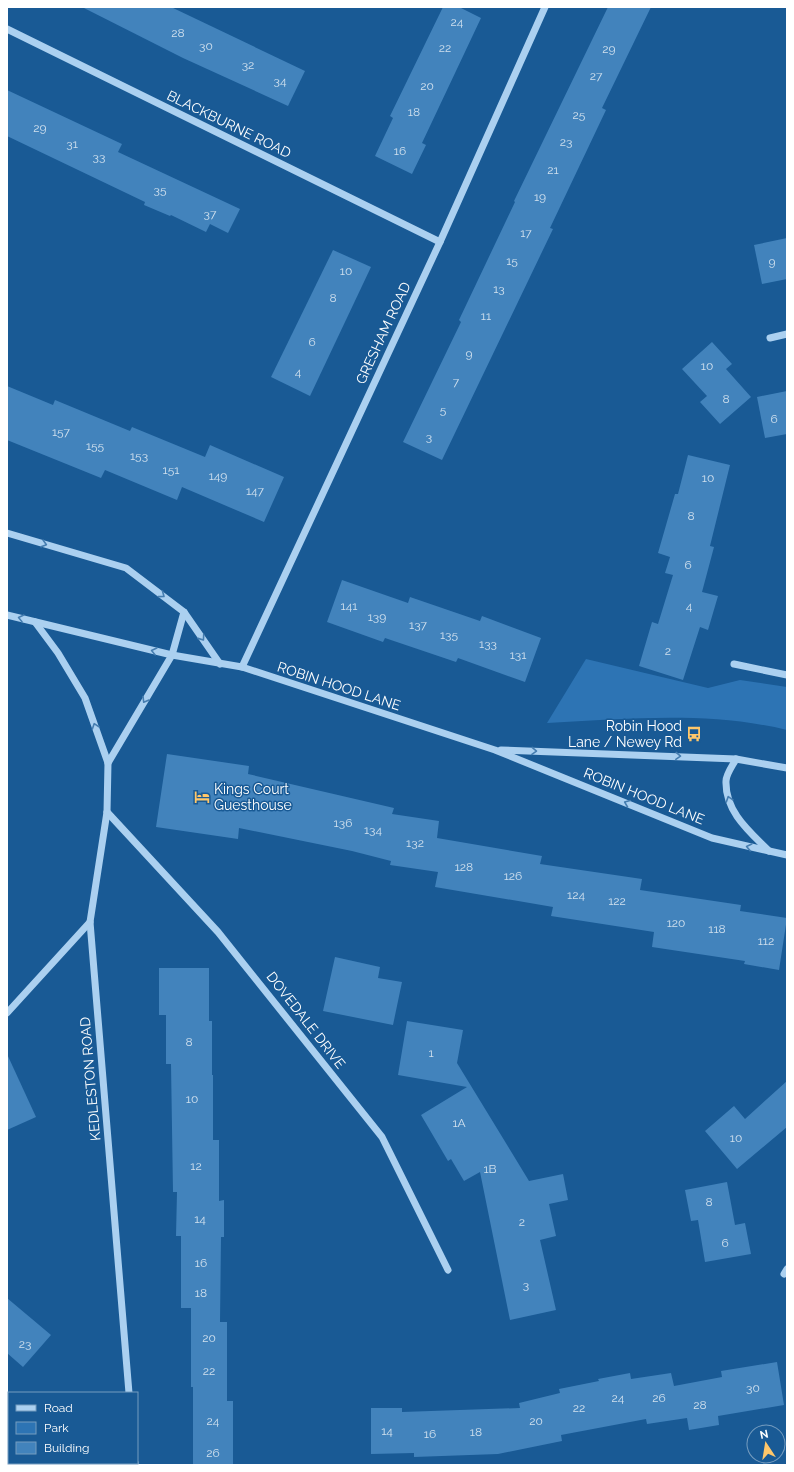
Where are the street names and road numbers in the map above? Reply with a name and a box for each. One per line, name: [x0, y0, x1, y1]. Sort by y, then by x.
street label: BLACKBURNE ROAD: [164, 87, 294, 161]
street label: GRESHAM ROAD: [352, 280, 414, 386]
street label: ROBIN HOOD LANE: [275, 659, 403, 713]
street label: ROBIN HOOD LANE: [581, 764, 707, 828]
street label: DOVEDALE DRIVE: [263, 968, 349, 1072]
street label: KEDLESTON ROAD: [77, 1016, 103, 1142]

